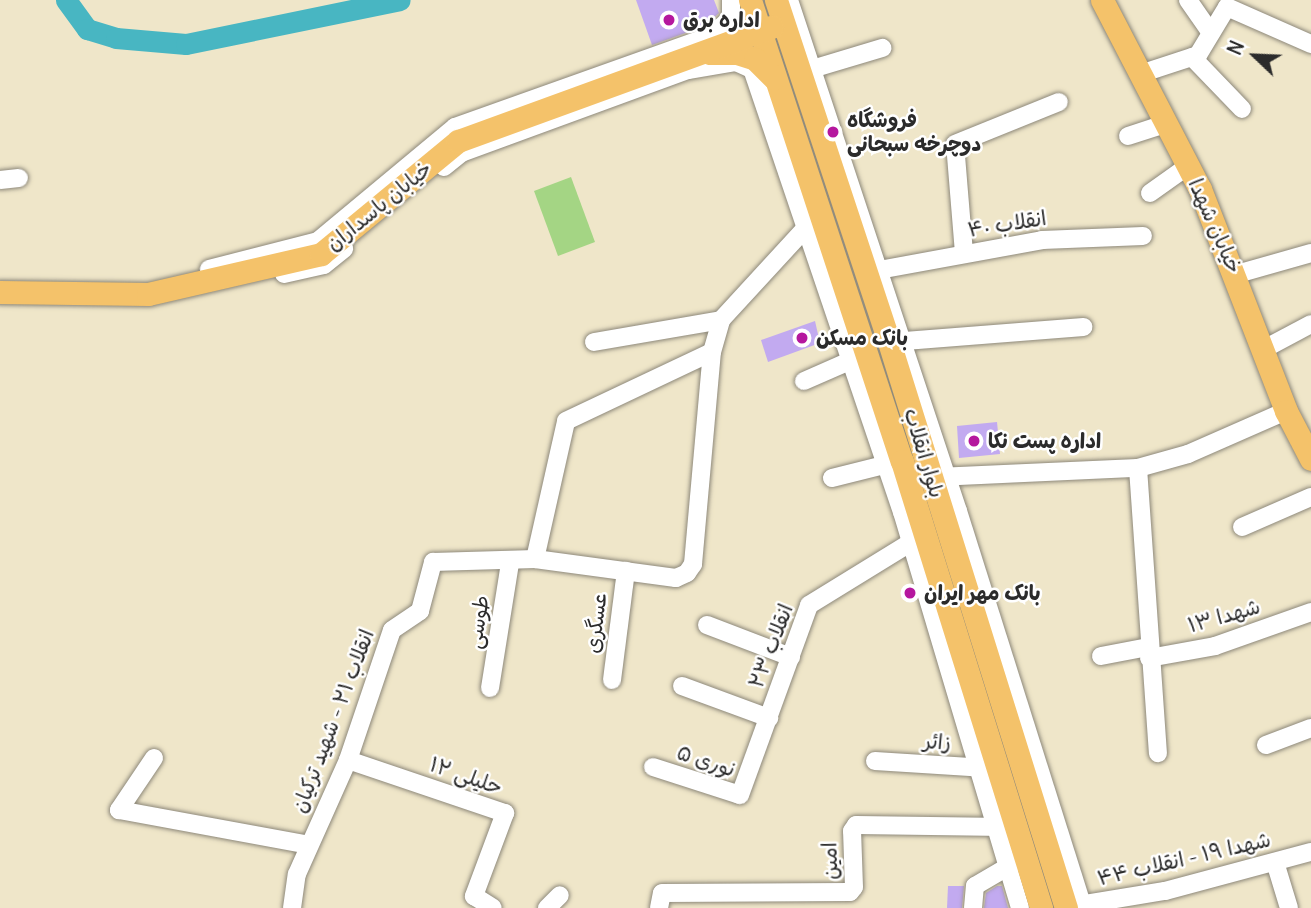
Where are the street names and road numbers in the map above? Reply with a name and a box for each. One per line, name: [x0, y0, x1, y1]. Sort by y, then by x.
street label: خیابان پاسداران: [321, 156, 437, 256]
street label: خیابان شهدا: [1183, 175, 1247, 277]
street label: انقلاب ۴۰: [966, 205, 1048, 243]
street label: بلوار انقلاب: [898, 405, 950, 501]
street label: عسگری: [580, 591, 612, 655]
street label: طوسی: [461, 593, 495, 651]
street label: شهدا ۱۳: [1185, 594, 1263, 638]
street label: انقلاب ۲۳: [743, 600, 799, 692]
street label: انقلاب ۲۱ - شهید ترکیان: [286, 626, 380, 816]
street label: زائر: [922, 728, 952, 756]
street label: نوری ۵: [674, 740, 738, 782]
street label: حلیلی ۱۲: [426, 752, 506, 800]
street label: شهدا ۱۹ - انقلاب ۴۴: [1095, 827, 1273, 891]
street label: امین: [817, 842, 843, 880]

